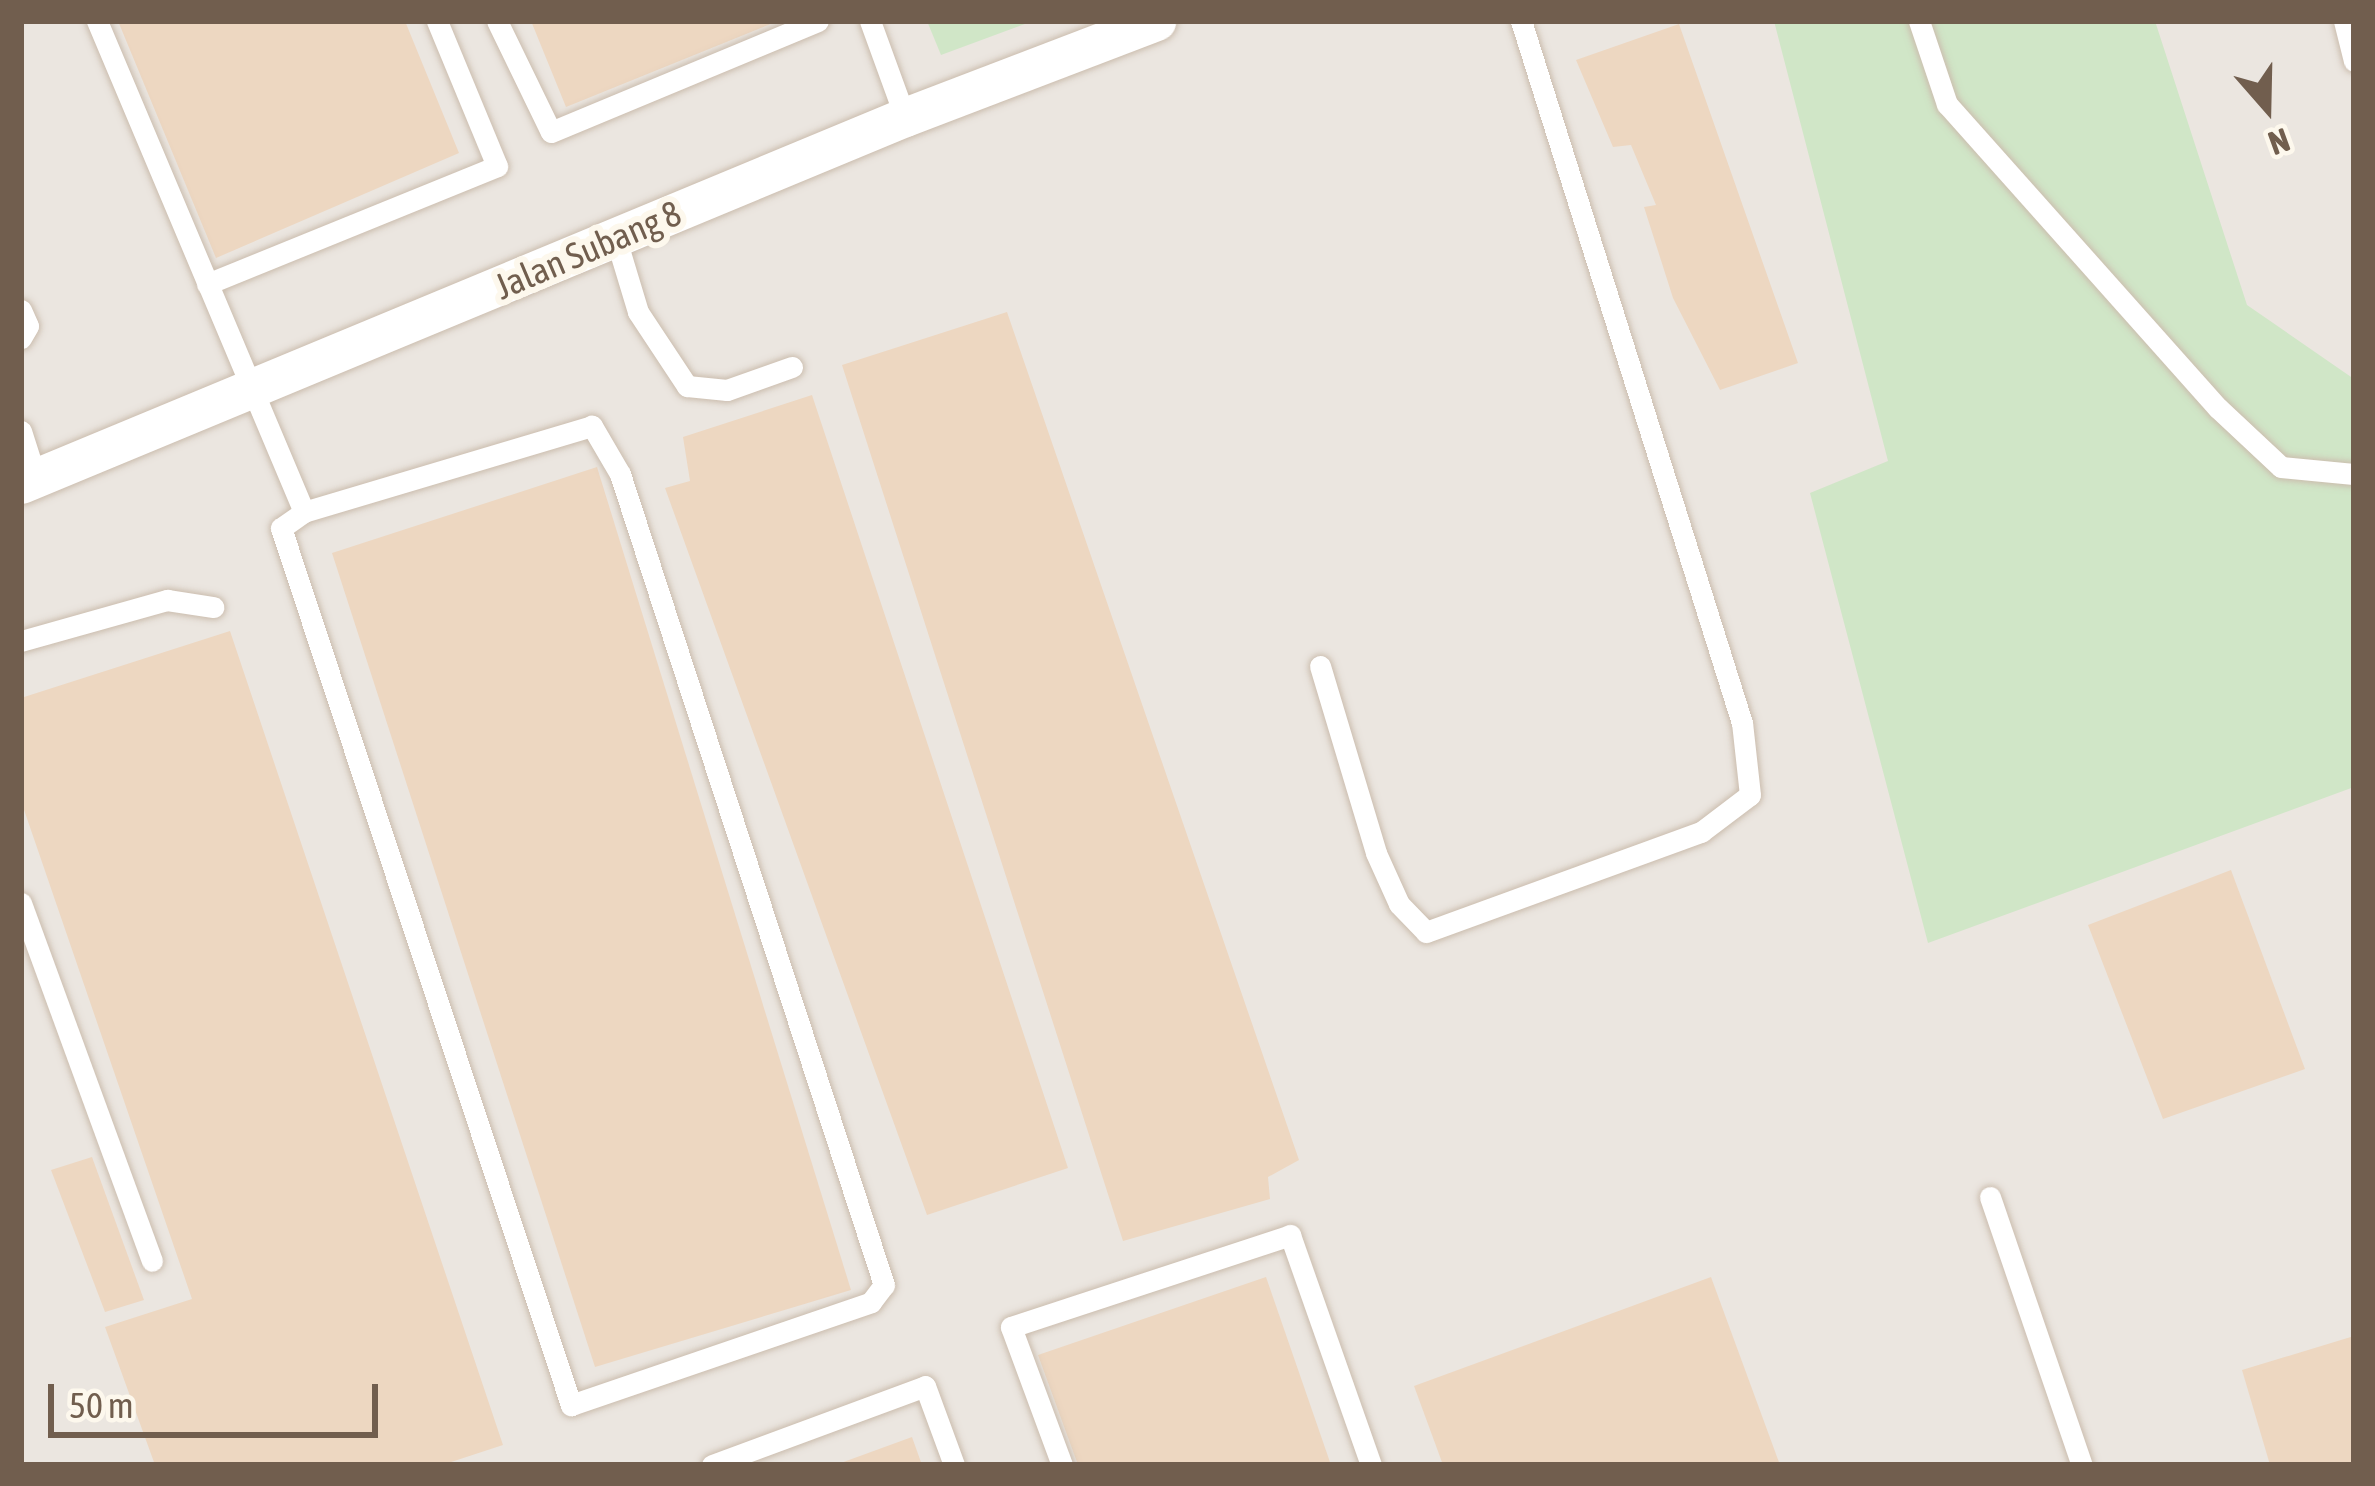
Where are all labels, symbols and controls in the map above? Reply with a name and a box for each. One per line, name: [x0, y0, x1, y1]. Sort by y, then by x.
north arrow: [2207, 48, 2327, 168]
text: N: [2264, 121, 2295, 163]
street label: Jalan Subang 8: [488, 191, 688, 309]
scale bar: [54, 1360, 384, 1434]
text: 50 m: [69, 1384, 134, 1426]

